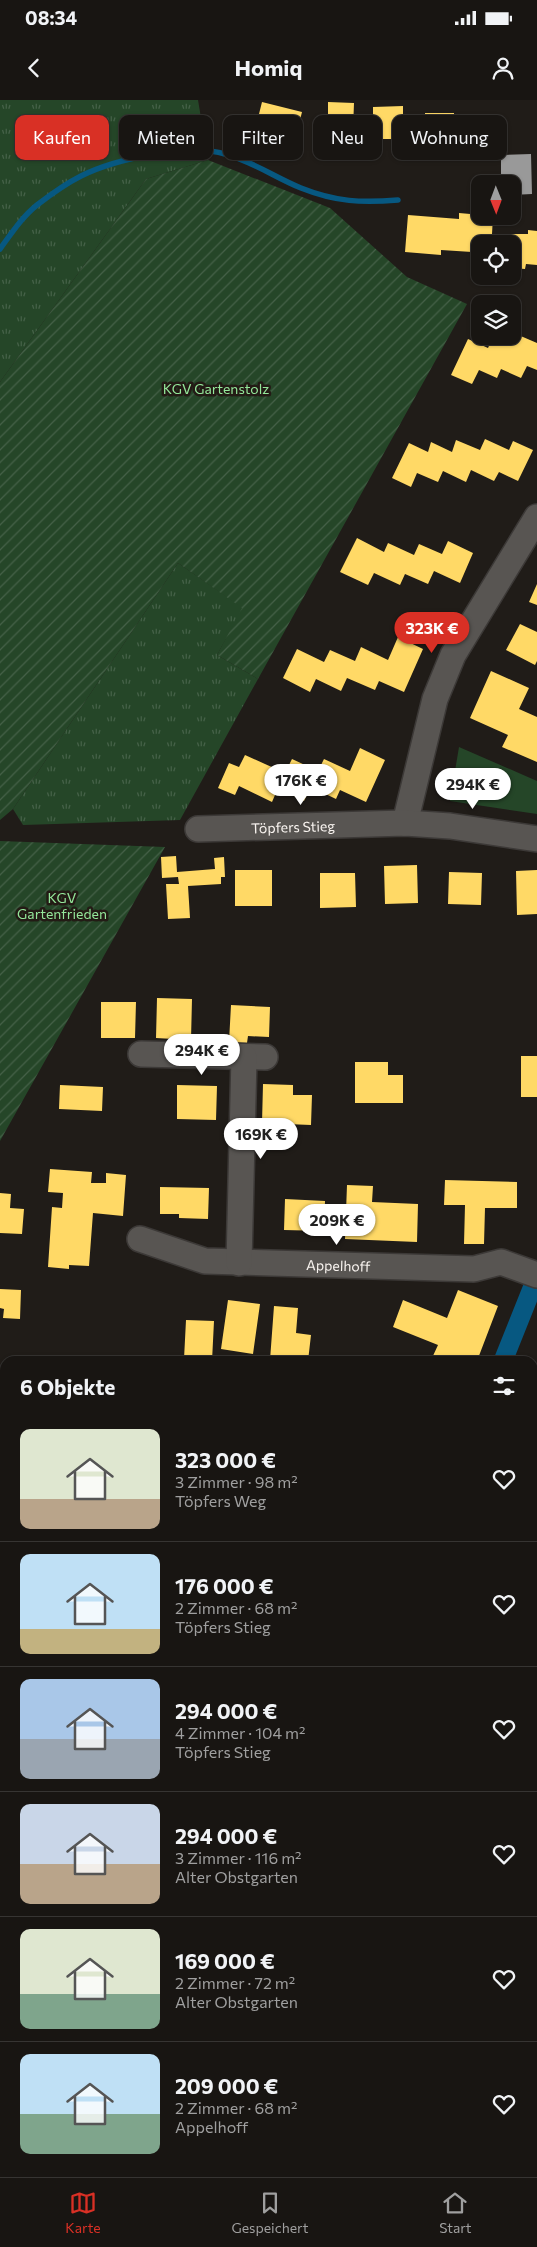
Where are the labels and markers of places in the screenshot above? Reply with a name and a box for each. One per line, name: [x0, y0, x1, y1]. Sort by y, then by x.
pin: 323K €: [391, 612, 473, 654]
pin: 176K €: [260, 764, 342, 806]
pin: 294K €: [432, 768, 514, 810]
pin: 294K €: [161, 1034, 243, 1076]
pin: 169K €: [220, 1118, 302, 1160]
pin: 209K €: [296, 1204, 378, 1246]

